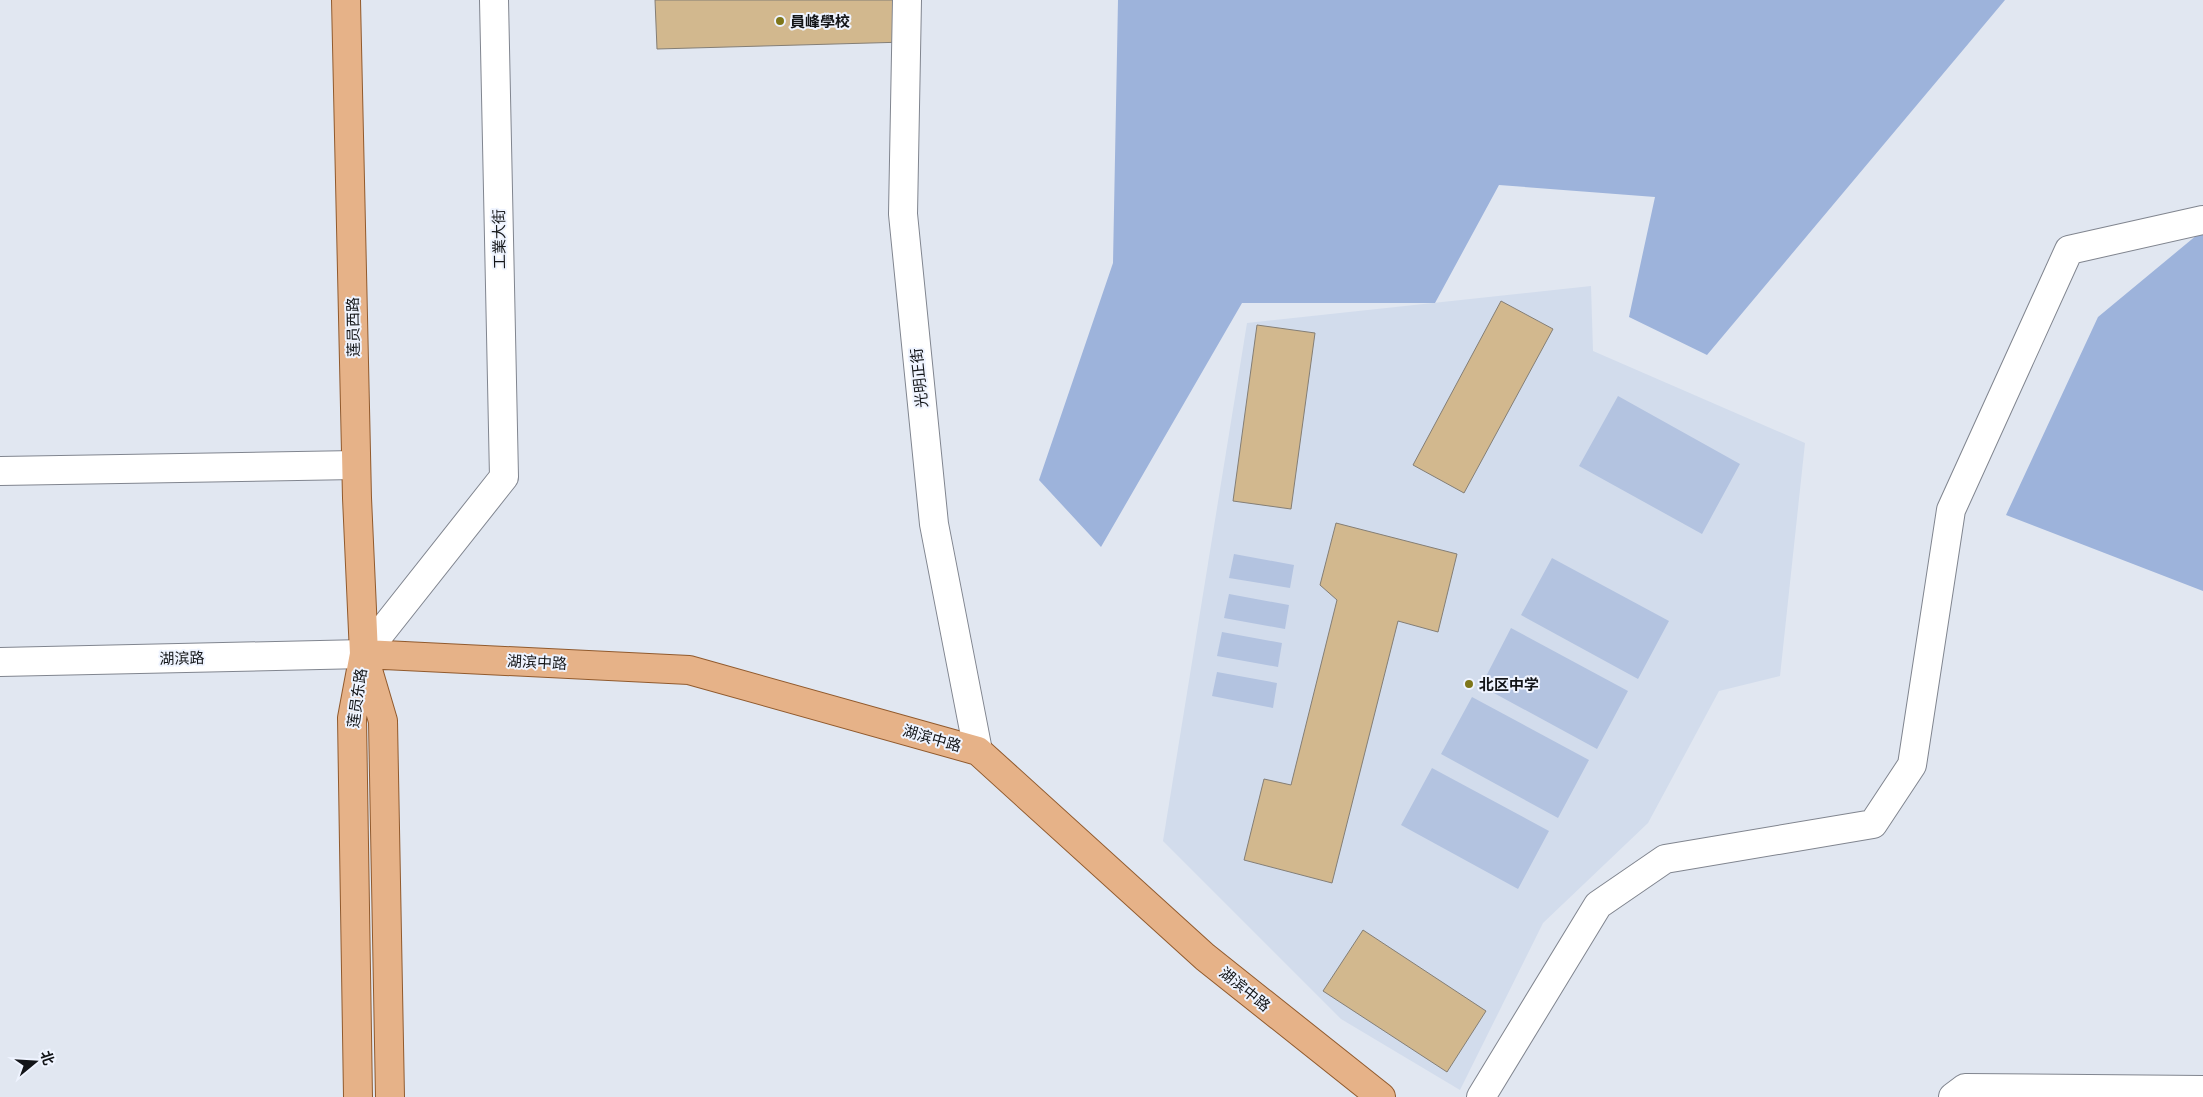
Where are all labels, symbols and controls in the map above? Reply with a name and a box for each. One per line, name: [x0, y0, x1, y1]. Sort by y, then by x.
place label: 員峰學校: [790, 12, 850, 31]
marker: 員峰學校: [774, 15, 786, 27]
street label: 工業大街: [489, 209, 509, 269]
street label: 莲员西路: [343, 297, 363, 357]
street label: 光明正街: [906, 347, 932, 409]
street label: 湖滨路: [159, 648, 205, 668]
street label: 湖滨中路: [507, 651, 567, 673]
street label: 莲员东路: [343, 667, 371, 729]
place label: 北区中学: [1479, 675, 1539, 694]
marker: 北区中学: [1463, 678, 1475, 690]
street label: 湖滨中路: [901, 721, 963, 755]
street label: 湖滨中路: [1216, 963, 1274, 1015]
north arrow: [10, 1037, 60, 1087]
text: 北: [37, 1049, 58, 1067]

